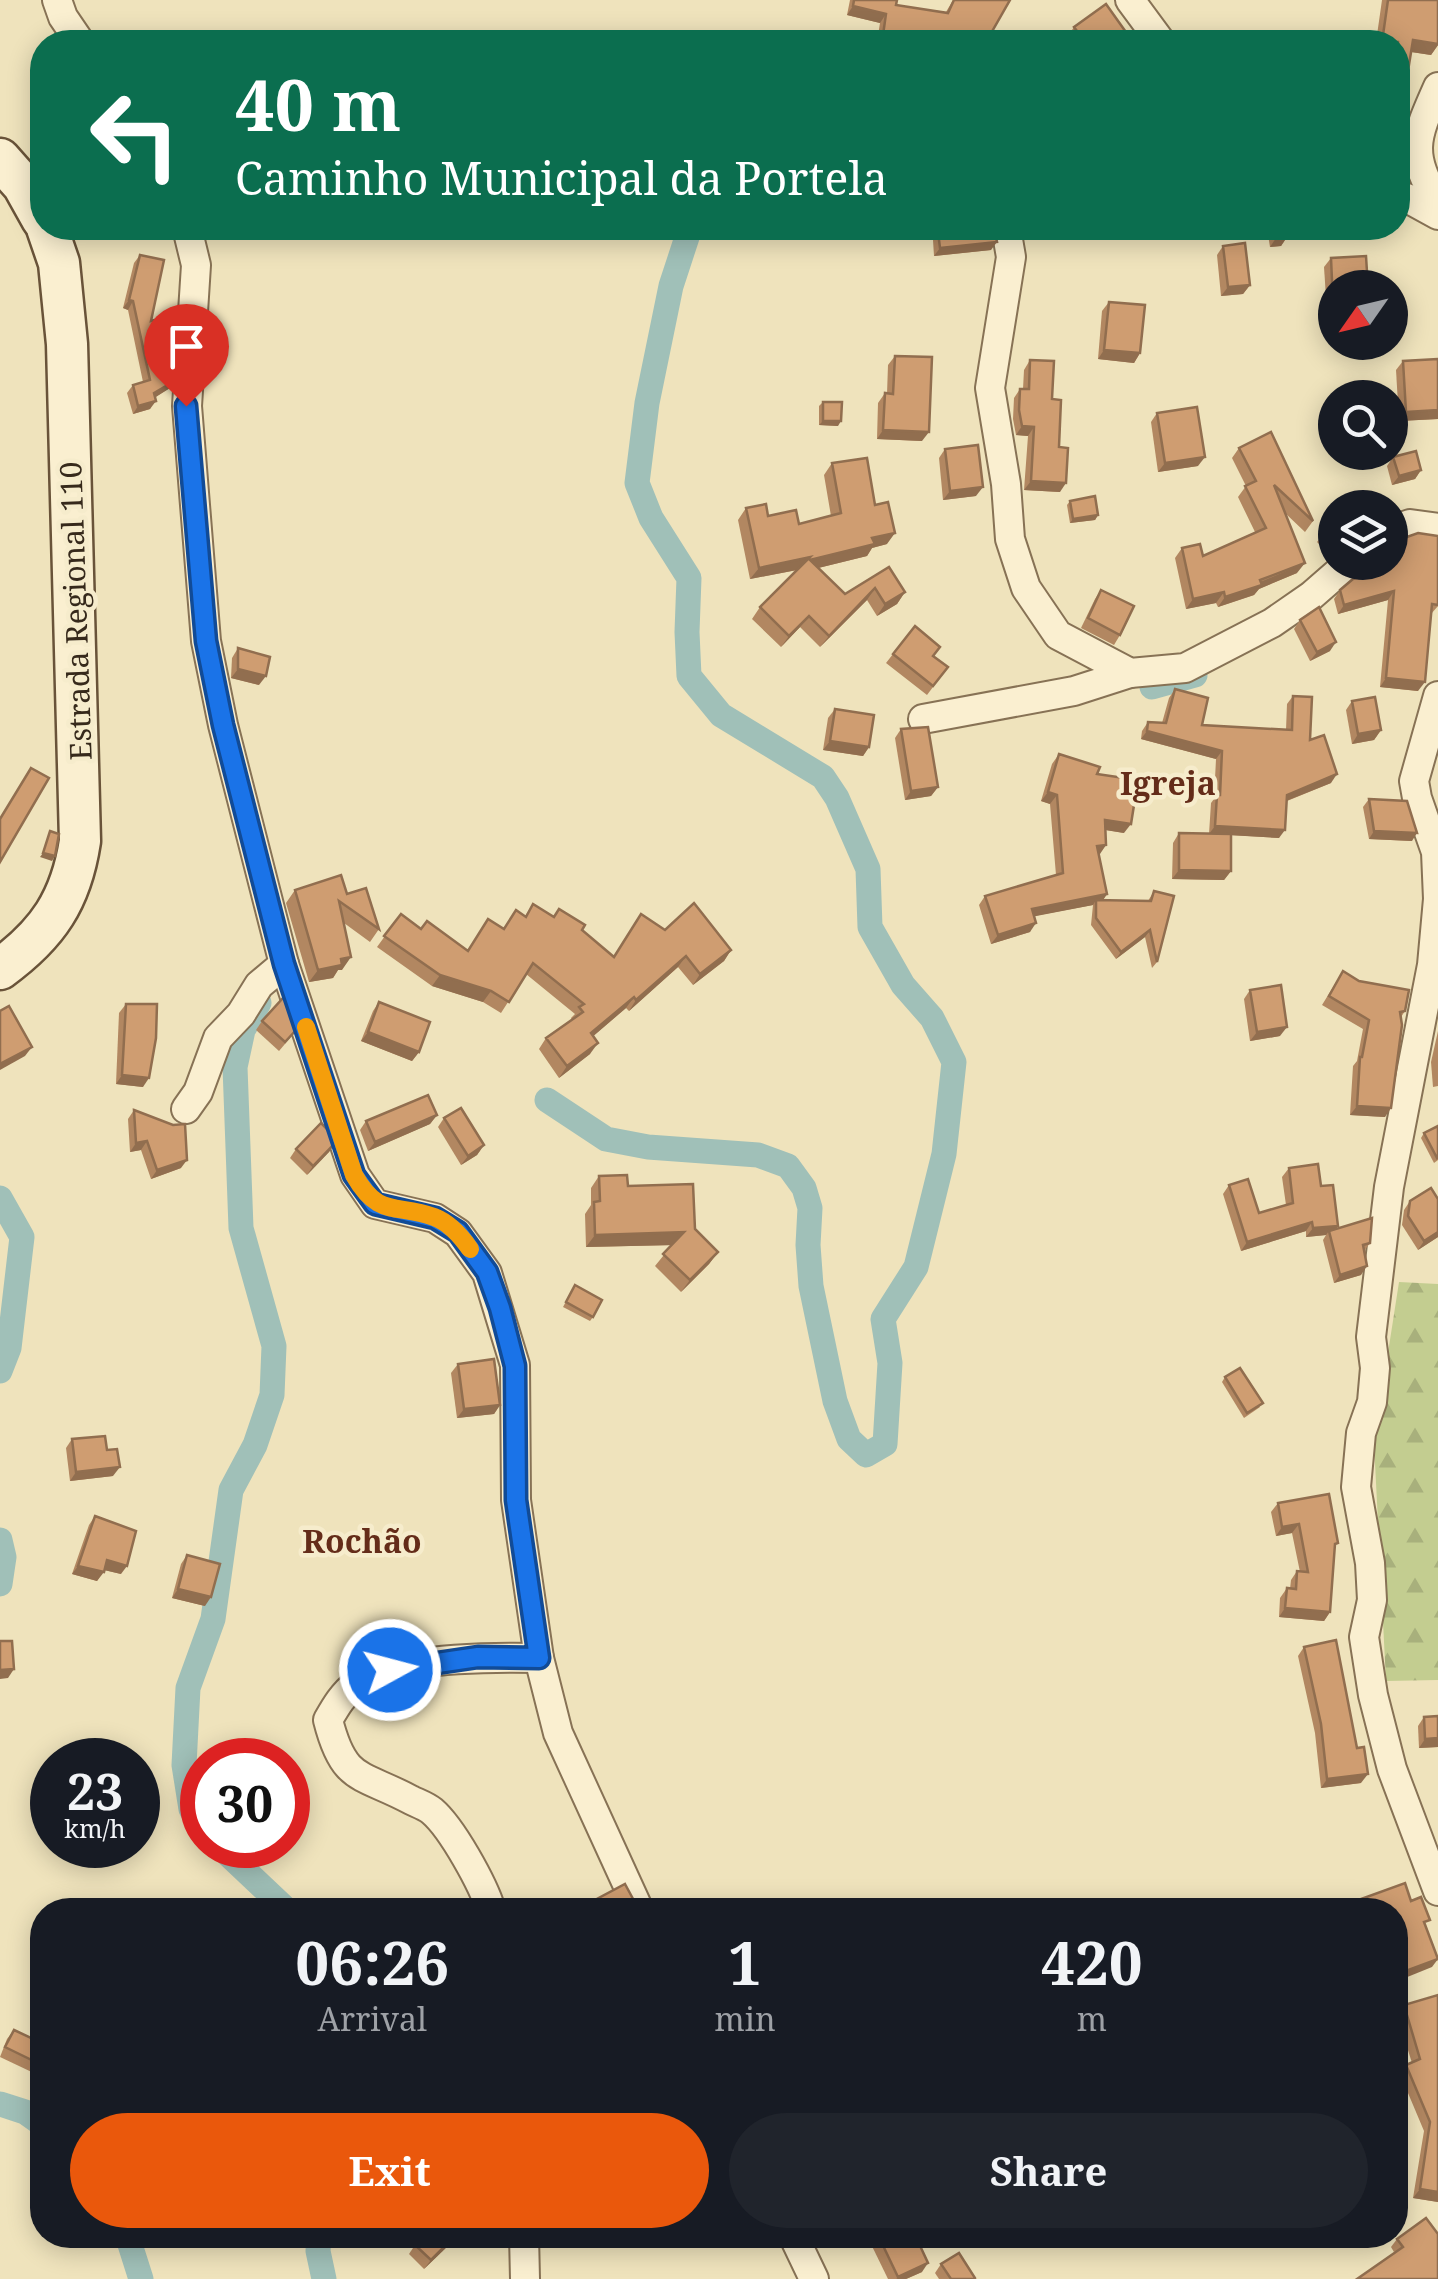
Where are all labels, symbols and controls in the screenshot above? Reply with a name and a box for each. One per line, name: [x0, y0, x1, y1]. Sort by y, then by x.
text: 40 m: [235, 56, 401, 152]
icon: left: [70, 70, 200, 200]
text: Caminho Municipal da Portela: [235, 147, 888, 208]
north arrow: [1318, 270, 1408, 360]
map controls: [1318, 270, 1408, 580]
pin: [144, 304, 229, 407]
icon: arrive: [159, 319, 214, 374]
button: search: [1318, 380, 1408, 470]
street label: Estrada Regional 110: [49, 461, 101, 761]
button: layers: [1318, 490, 1408, 580]
district label: Igreja: [1120, 761, 1216, 804]
district label: Rochão: [302, 1519, 422, 1562]
position arrow: [338, 1618, 442, 1722]
speed limit sign: 30: [180, 1738, 310, 1868]
text: 23: [67, 1757, 123, 1825]
text: km/h: [64, 1811, 126, 1845]
text: 06:26: [295, 1921, 449, 2003]
text: 1: [728, 1921, 762, 2003]
text: 420: [1041, 1921, 1143, 2003]
text: Arrival: [318, 1997, 427, 2040]
text: min: [715, 1997, 776, 2040]
text: m: [1077, 1997, 1107, 2040]
button: Exit: [70, 2113, 709, 2228]
button: Share: [729, 2113, 1368, 2228]

